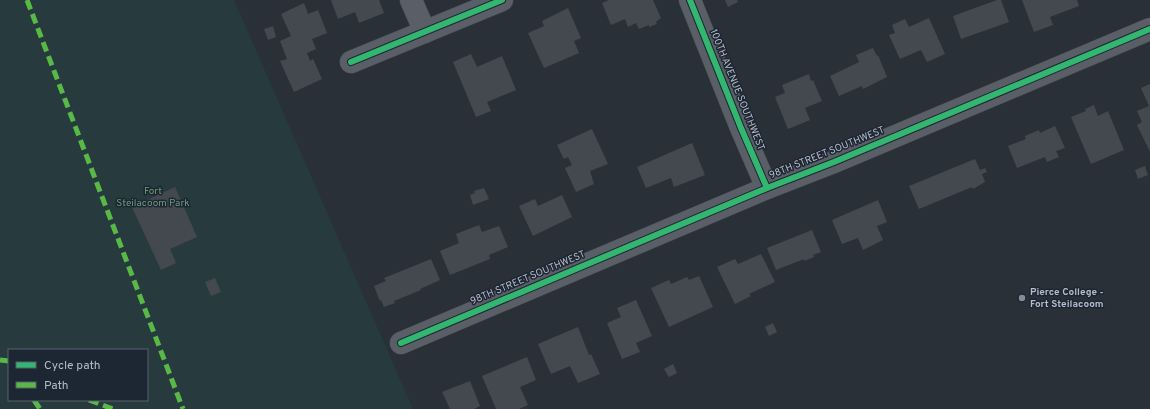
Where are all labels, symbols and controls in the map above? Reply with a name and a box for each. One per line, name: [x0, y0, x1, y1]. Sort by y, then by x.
street label: 100TH AVENUE SOUTHWEST: [707, 27, 767, 153]
street label: 98TH STREET SOUTHWEST: [767, 124, 887, 182]
park label: Fort Steilacoom Park: [116, 185, 190, 210]
street label: 98TH STREET SOUTHWEST: [469, 248, 588, 308]
place label: Pierce College - Fort Steilacoom: [1030, 286, 1104, 311]
marker: Pierce College - Fort Steilacoom: [1017, 293, 1027, 303]
legend: [8, 349, 148, 401]
text: Cycle path: [44, 358, 101, 374]
text: Path: [44, 378, 69, 394]

